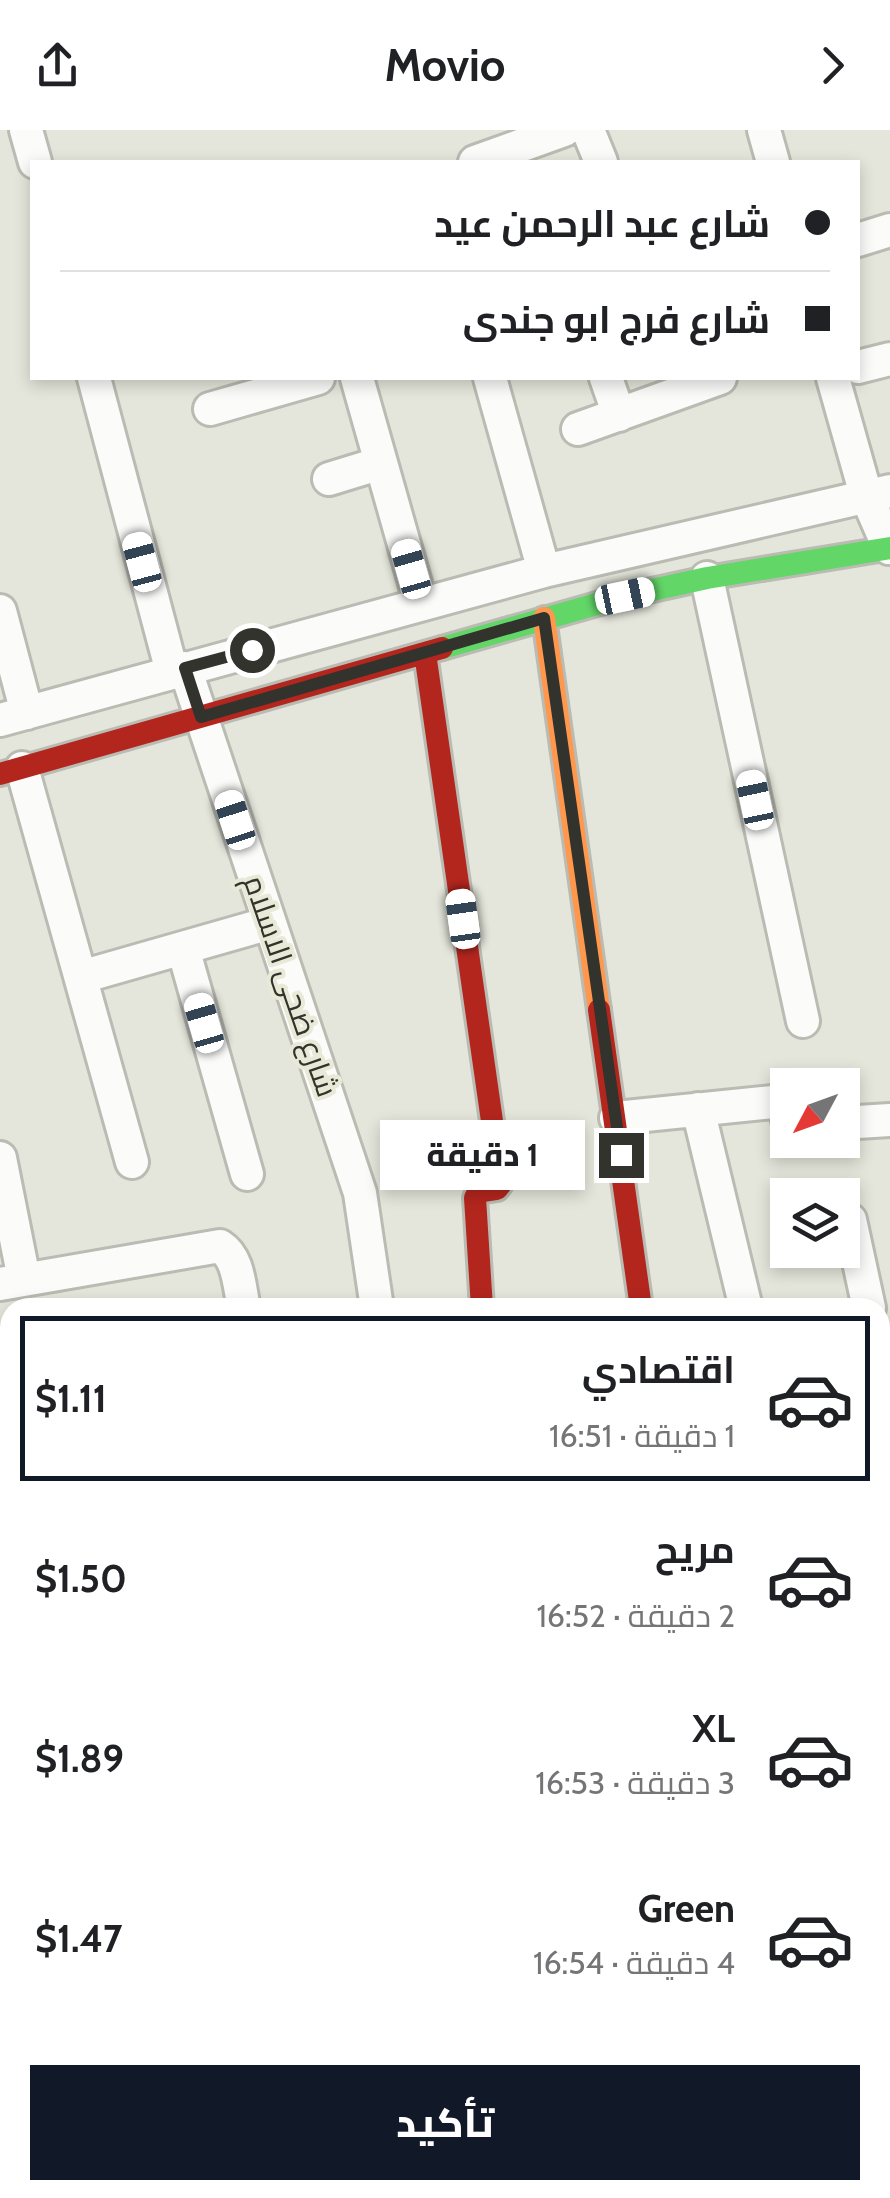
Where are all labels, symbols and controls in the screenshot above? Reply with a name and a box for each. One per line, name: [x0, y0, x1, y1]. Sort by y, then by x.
icon: share: [30, 38, 85, 93]
text: Movio: [385, 38, 505, 92]
icon: forward: [805, 38, 860, 93]
text: شارع عبد الرحمن عيد: [434, 200, 770, 247]
text: شارع فرج ابو جندى: [463, 296, 770, 343]
car: [120, 529, 164, 595]
car: [388, 536, 434, 602]
car: [593, 575, 657, 617]
route start: [230, 628, 275, 673]
car: [734, 768, 776, 832]
car: [211, 787, 259, 853]
street label: شارع ضحى الاسلام: [234, 870, 346, 1102]
car: [444, 887, 482, 951]
car: [181, 990, 227, 1056]
north arrow: [770, 1068, 860, 1158]
map controls: [770, 1068, 860, 1268]
callout: 1 دقيقة: [381, 1120, 586, 1190]
route end: [599, 1133, 644, 1178]
text: 1 دقيقة: [427, 1135, 538, 1174]
button: layers: [770, 1178, 860, 1268]
text: اقتصادي: [582, 1346, 735, 1393]
icon: car: [765, 1354, 855, 1444]
text: $1.11: [35, 1375, 107, 1422]
text: 1 دقيقة · 16:51: [549, 1416, 735, 1455]
text: مريح: [655, 1526, 735, 1573]
icon: car: [765, 1534, 855, 1624]
text: $1.50: [35, 1555, 127, 1602]
text: 2 دقيقة · 16:52: [536, 1596, 735, 1635]
text: XL: [692, 1705, 735, 1752]
icon: car: [765, 1714, 855, 1804]
text: $1.89: [35, 1735, 124, 1782]
text: 3 دقيقة · 16:53: [535, 1763, 735, 1802]
text: Green: [638, 1885, 735, 1932]
icon: car: [765, 1894, 855, 1984]
text: $1.47: [35, 1915, 122, 1962]
text: 4 دقيقة · 16:54: [533, 1943, 735, 1982]
button: تأكيد: [30, 2065, 860, 2180]

